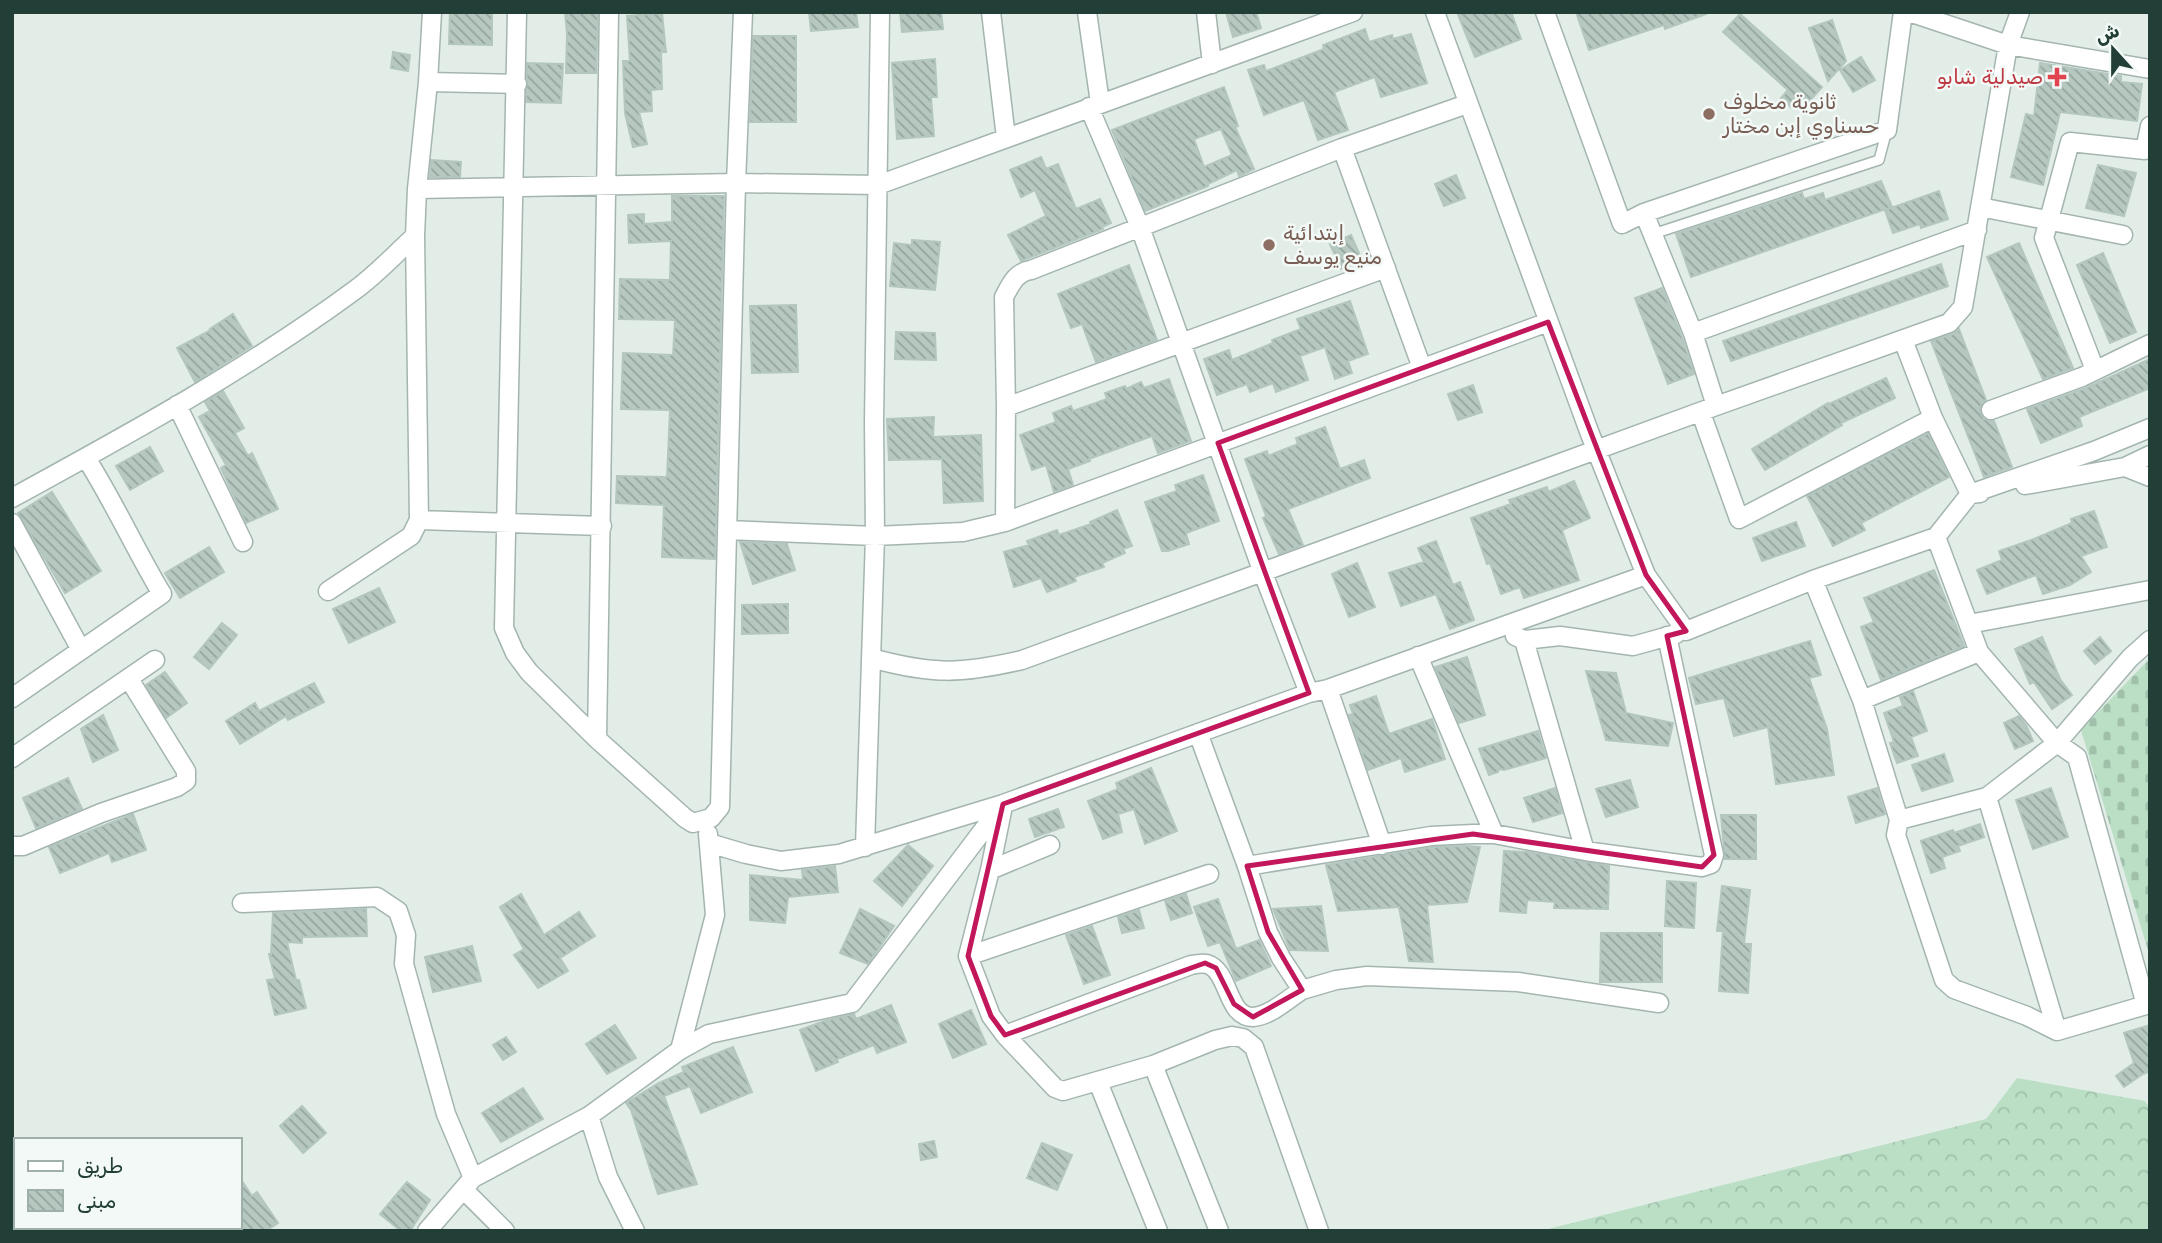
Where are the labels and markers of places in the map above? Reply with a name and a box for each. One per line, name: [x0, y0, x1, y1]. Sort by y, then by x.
place label: صيدلية شابو: [1937, 64, 2043, 89]
marker: صيدلية شابو: [2049, 69, 2065, 85]
place label: ثانوية مخلوف حسناوي إبن مختار: [1721, 89, 1879, 140]
marker: ثانوية مخلوف حسناوي إبن مختار: [1701, 106, 1717, 122]
place label: إبتدائية منيع يوسف: [1283, 220, 1382, 272]
marker: إبتدائية منيع يوسف: [1261, 237, 1277, 253]

